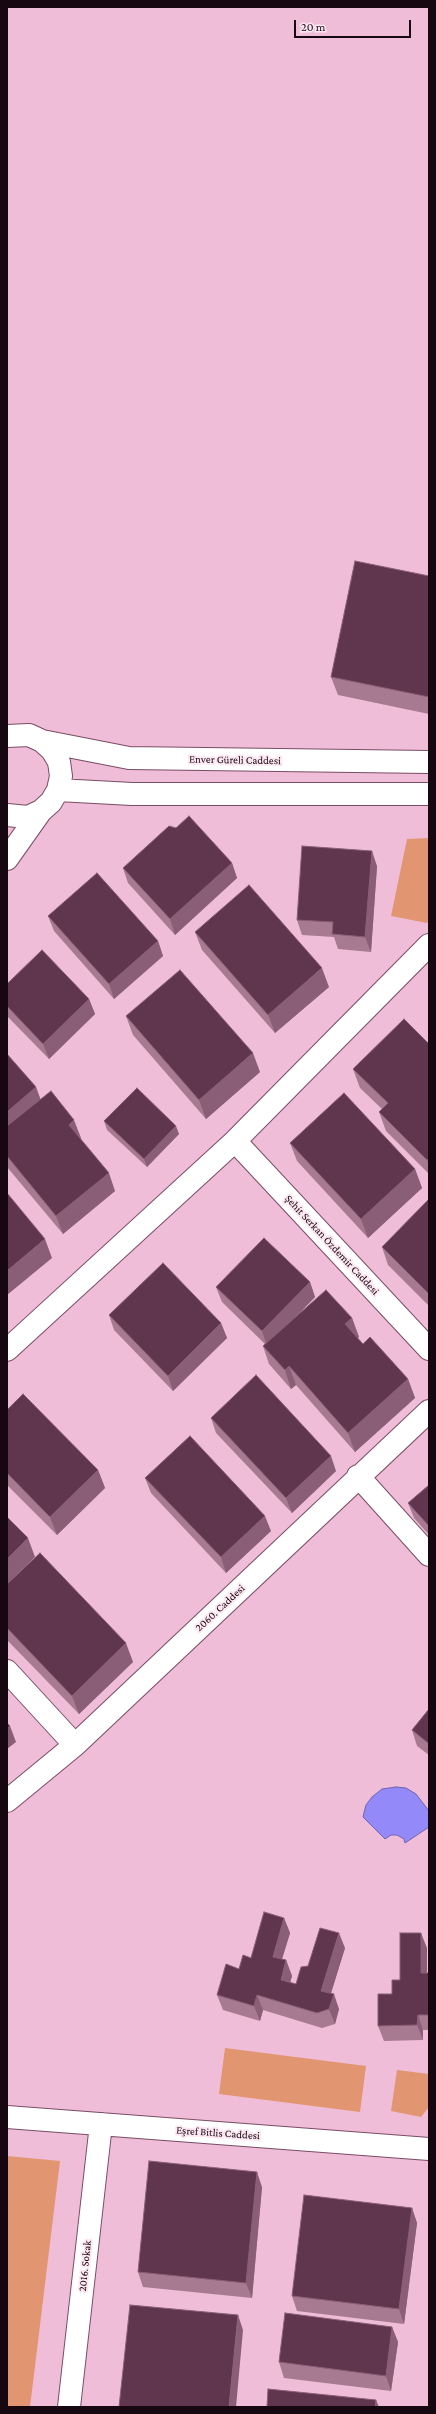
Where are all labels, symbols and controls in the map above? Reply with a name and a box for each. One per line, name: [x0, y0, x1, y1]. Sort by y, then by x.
scale bar: [296, 12, 413, 38]
text: 20 m: [301, 20, 325, 34]
street label: Enver Güreli Caddesi: [189, 753, 281, 767]
street label: Şehit Serkan Özdemir Caddesi: [282, 1192, 382, 1298]
street label: 2060. Caddesi: [193, 1582, 247, 1634]
street label: Eşref Bitlis Caddesi: [176, 2123, 260, 2143]
street label: 2016. Sokak: [76, 2240, 94, 2292]

